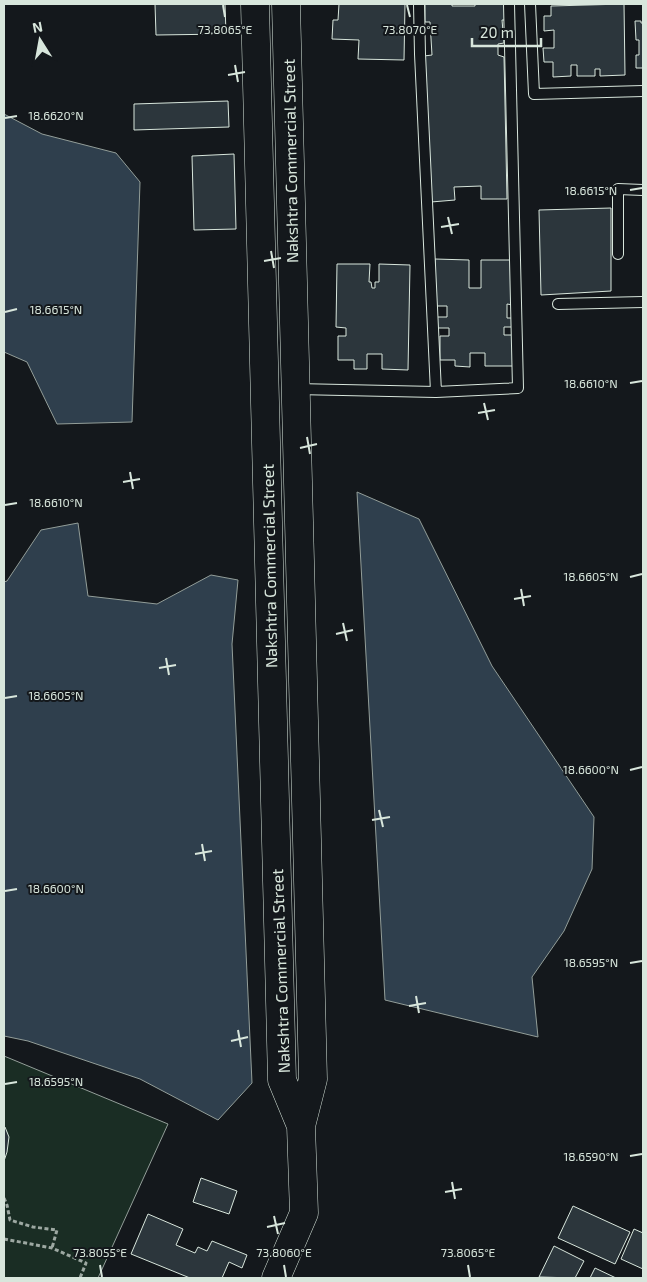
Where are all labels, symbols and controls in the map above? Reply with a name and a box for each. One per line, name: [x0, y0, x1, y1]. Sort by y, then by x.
north arrow: [15, 15, 65, 65]
scale bar: [472, 15, 541, 47]
text: N: [31, 17, 44, 36]
text: 73.8065°E: [198, 22, 253, 36]
text: 73.8070°E: [383, 22, 438, 36]
text: 20 m: [480, 23, 514, 41]
street label: Nakshtra Commercial Street: [279, 59, 301, 263]
text: 18.6620°N: [28, 108, 84, 122]
text: 18.6615°N: [565, 183, 617, 197]
text: 18.6615°N: [30, 302, 82, 316]
text: 18.6610°N: [564, 376, 618, 390]
street label: Nakshtra Commercial Street: [258, 464, 280, 668]
text: 18.6610°N: [29, 495, 83, 509]
text: 18.6605°N: [563, 569, 619, 583]
text: 18.6605°N: [28, 688, 84, 702]
text: 18.6600°N: [563, 762, 619, 776]
street label: Nakshtra Commercial Street: [267, 868, 293, 1074]
text: 18.6600°N: [28, 881, 84, 895]
text: 18.6595°N: [564, 955, 618, 969]
text: 18.6595°N: [29, 1074, 83, 1088]
text: 18.6590°N: [563, 1149, 619, 1163]
text: 73.8055°E: [73, 1245, 127, 1259]
text: 73.8060°E: [256, 1245, 312, 1259]
text: 73.8065°E: [441, 1245, 496, 1259]

